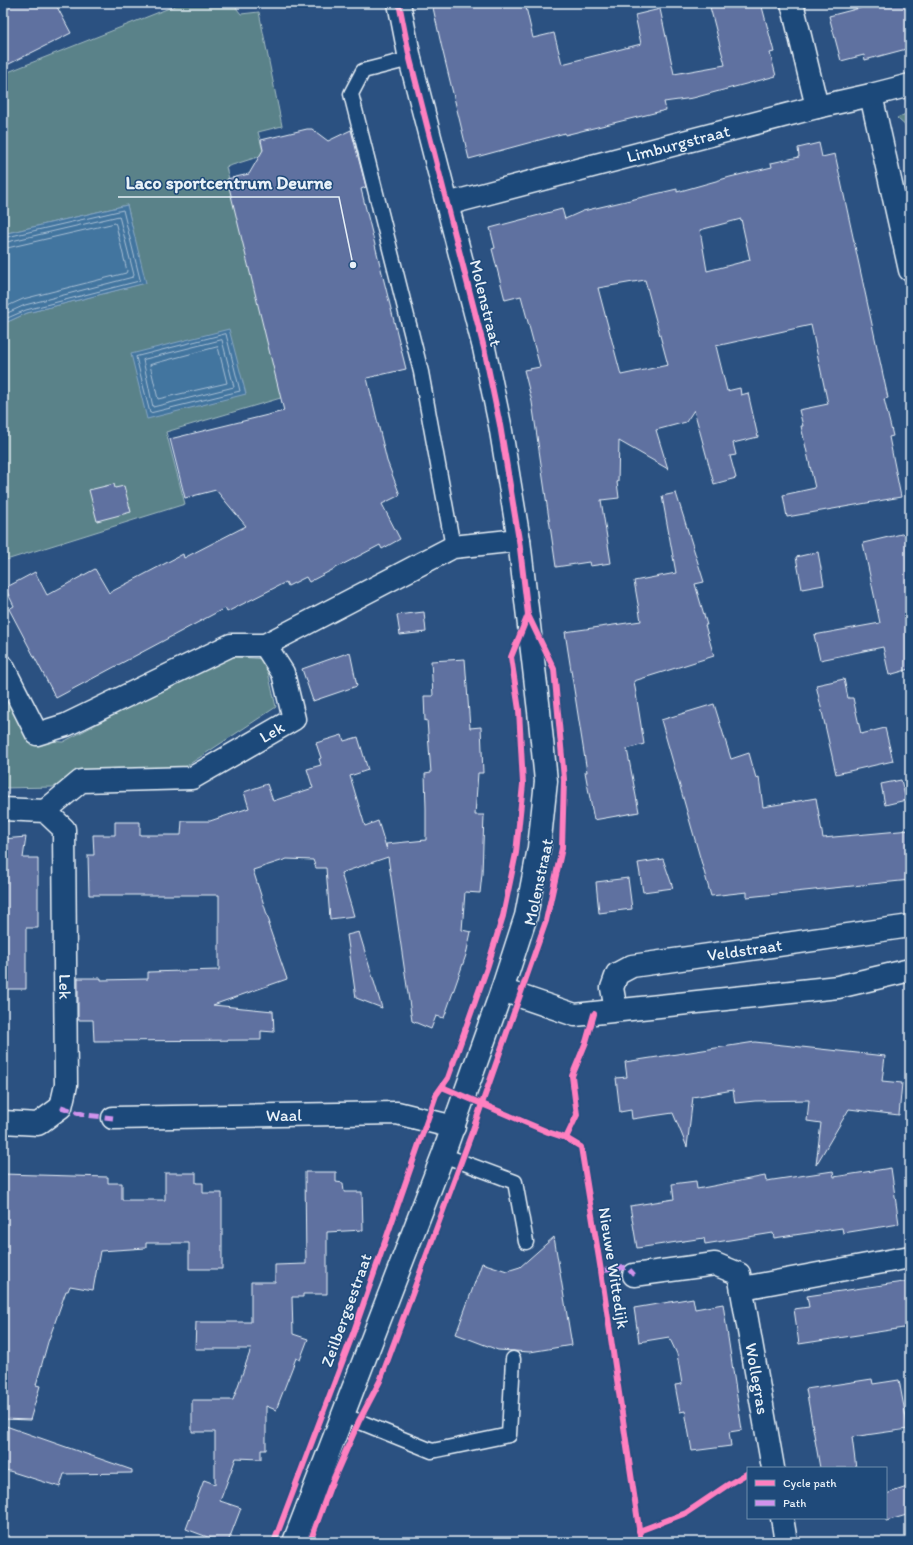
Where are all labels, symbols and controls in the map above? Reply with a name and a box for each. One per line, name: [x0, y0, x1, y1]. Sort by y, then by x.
street label: Limburgstraat: [625, 120, 732, 166]
callout: Laco sportcentrum Deurne: [118, 167, 339, 197]
text: Laco sportcentrum Deurne: [126, 172, 333, 194]
street label: Molenstraat: [466, 258, 506, 348]
street label: Lek: [256, 717, 288, 747]
street label: Molenstraat: [519, 837, 557, 927]
street label: Veldstraat: [706, 935, 783, 965]
street label: Lek: [55, 974, 75, 1000]
street label: Waal: [266, 1105, 302, 1125]
street label: Nieuwe Wittedijk: [595, 1206, 634, 1330]
street label: Zeilbergsestraat: [316, 1251, 376, 1369]
street label: Wollegras: [741, 1341, 773, 1416]
legend: [747, 1467, 887, 1519]
text: Cycle path: [783, 1476, 837, 1490]
text: Path: [783, 1496, 806, 1510]

